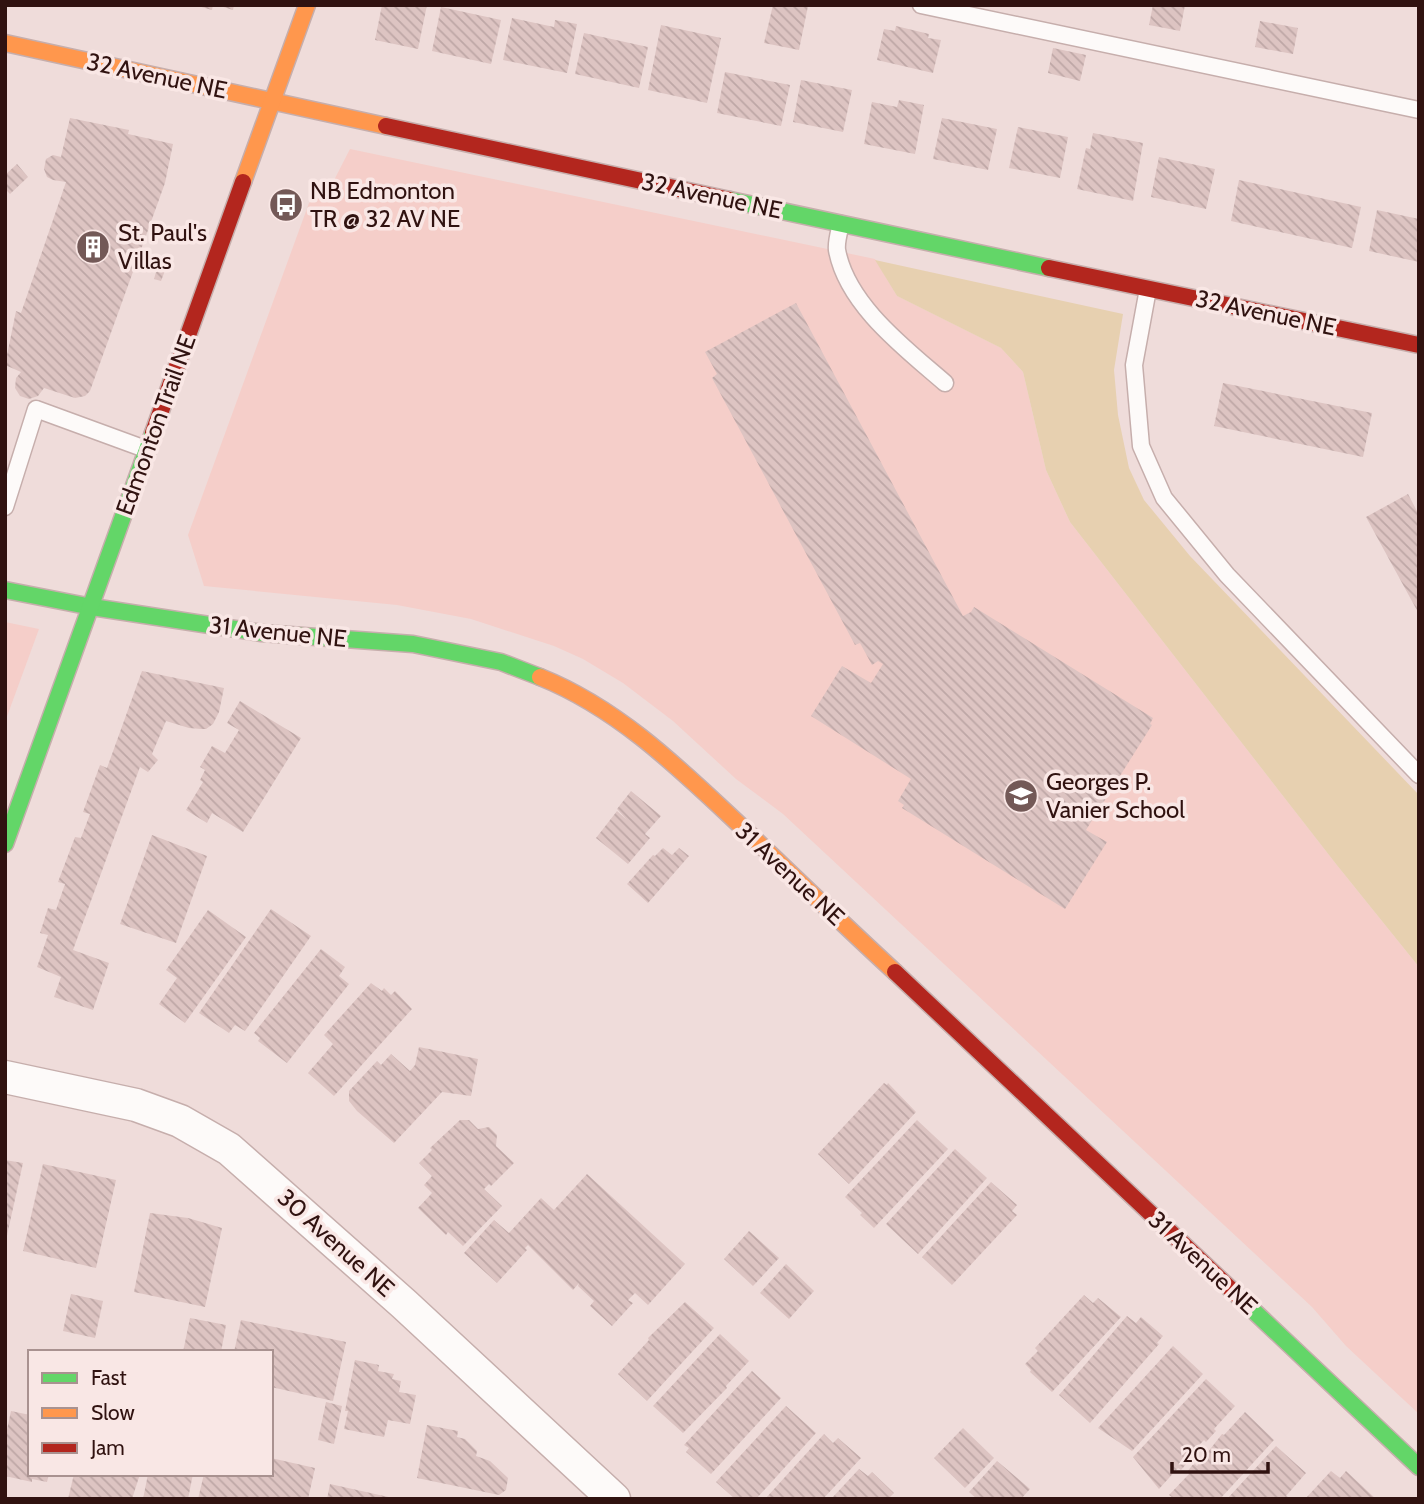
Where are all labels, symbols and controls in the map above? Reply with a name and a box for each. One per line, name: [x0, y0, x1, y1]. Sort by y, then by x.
street label: 32 Avenue NE: [84, 46, 230, 105]
street label: 32 Avenue NE: [639, 166, 785, 225]
place label: NB Edmonton TR @ 32 AV NE: [310, 176, 460, 233]
bus stop icon: NB Edmonton TR @ 32 AV NE: [267, 186, 305, 224]
place label: St. Paul's Villas: [118, 218, 207, 275]
building icon: St. Paul's Villas: [74, 228, 112, 266]
street label: 32 Avenue NE: [1193, 283, 1339, 342]
street label: Edmonton Trail NE: [109, 331, 202, 519]
street label: 31 Avenue NE: [208, 610, 348, 653]
place label: Georges P. Vanier School: [1046, 767, 1185, 824]
school or university icon: Georges P. Vanier School: [1002, 777, 1040, 815]
street label: 31 Avenue NE: [730, 816, 851, 931]
street label: 30 Avenue NE: [272, 1183, 401, 1303]
street label: 31 Avenue NE: [1143, 1205, 1264, 1320]
legend: [28, 1350, 273, 1476]
text: Fast: [91, 1365, 127, 1390]
text: Slow: [91, 1400, 135, 1425]
scale bar: [1172, 1430, 1268, 1474]
text: Jam: [90, 1435, 125, 1460]
text: 20 m: [1182, 1442, 1231, 1467]

